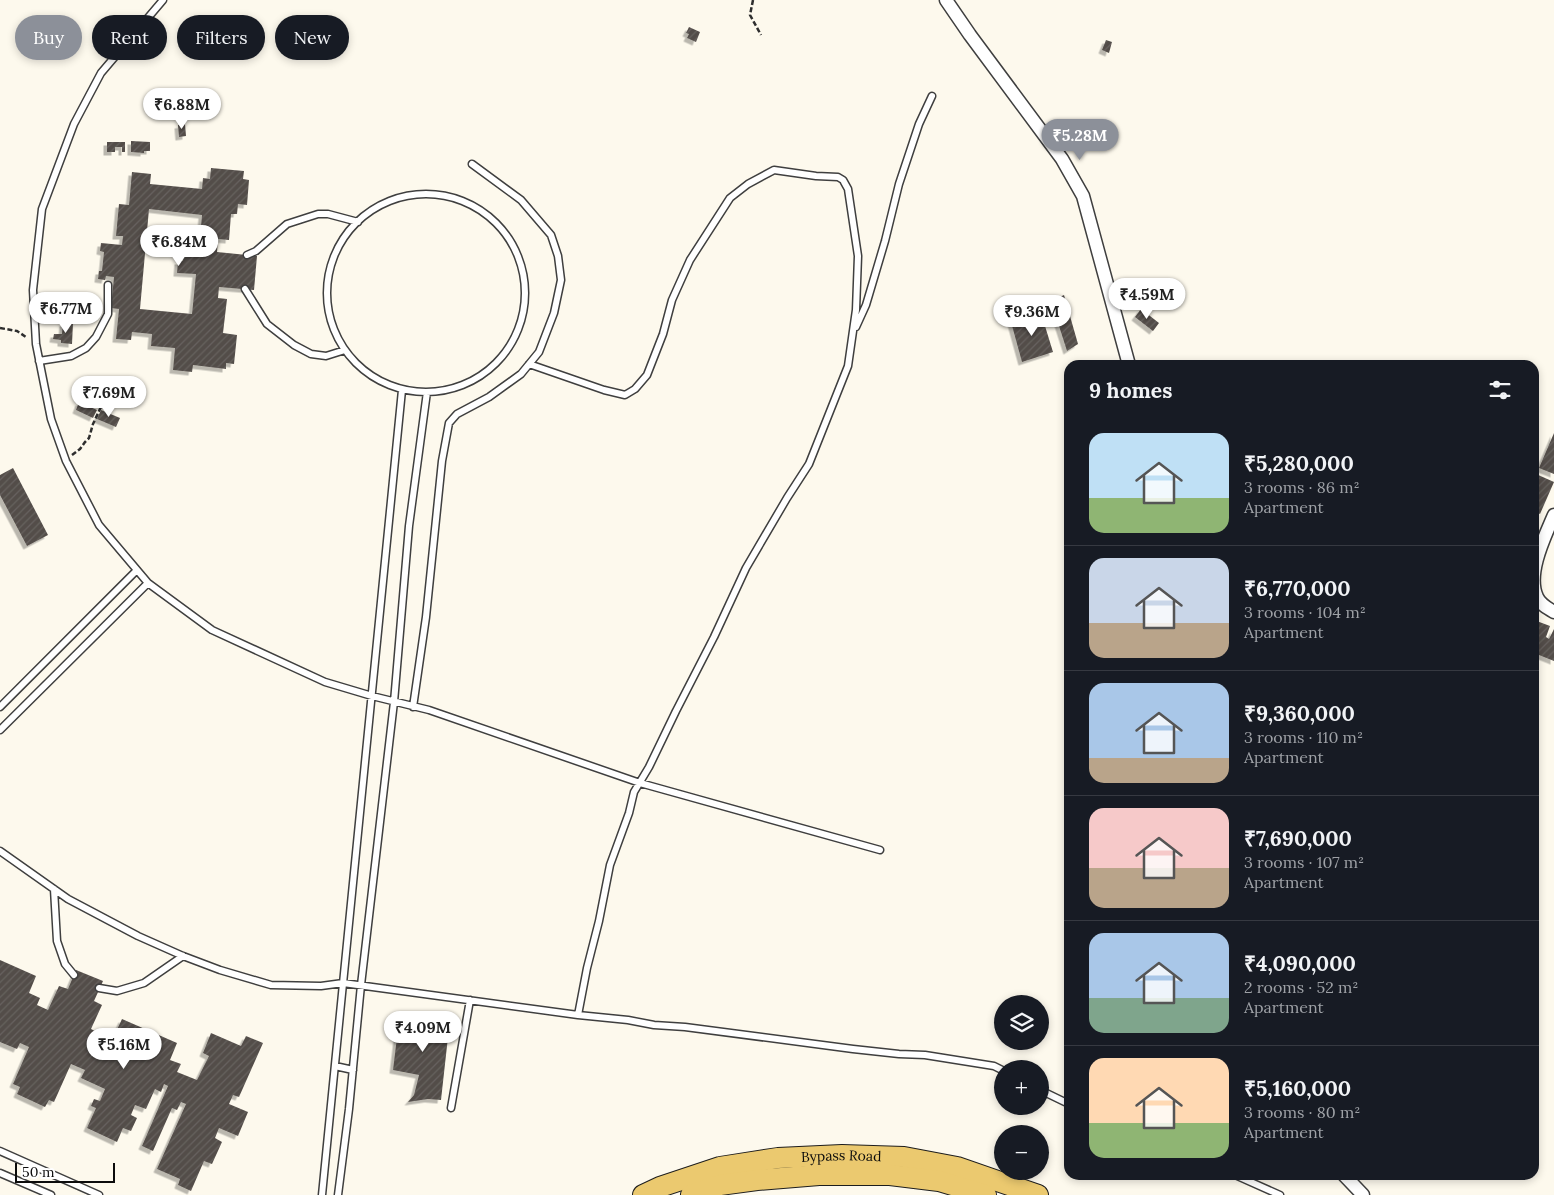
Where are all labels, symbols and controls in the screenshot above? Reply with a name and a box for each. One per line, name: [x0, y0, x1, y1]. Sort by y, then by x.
chip: Buy: [15, 15, 82, 60]
chip: Rent: [92, 15, 167, 60]
chip: Filters: [177, 15, 265, 60]
chip: New: [275, 15, 349, 60]
pin: ₹6.88M: [141, 88, 223, 130]
text: ₹6.88M: [154, 94, 210, 114]
pin: ₹5.28M: [1039, 119, 1121, 161]
text: ₹5.28M: [1053, 125, 1107, 145]
pin: ₹6.84M: [138, 224, 220, 267]
text: ₹6.84M: [151, 231, 207, 251]
pin: ₹4.59M: [1106, 278, 1188, 320]
text: ₹4.59M: [1119, 284, 1175, 304]
pin: ₹6.77M: [25, 292, 107, 334]
pin: ₹9.36M: [991, 294, 1073, 337]
text: ₹6.77M: [40, 298, 92, 318]
text: ₹9.36M: [1004, 301, 1060, 321]
pin: ₹7.69M: [68, 376, 150, 418]
icon: filters: [1486, 376, 1514, 404]
text: 9 homes: [1089, 377, 1172, 404]
text: ₹7.69M: [82, 382, 136, 402]
text: ₹5,280,000: [1244, 450, 1354, 477]
icon: home: [1129, 453, 1189, 513]
text: 3 rooms · 86 m²: [1244, 477, 1360, 497]
text: Apartment: [1244, 497, 1324, 517]
text: ₹6,770,000: [1244, 575, 1351, 602]
icon: home: [1129, 578, 1189, 638]
text: 3 rooms · 104 m²: [1244, 602, 1366, 622]
text: Apartment: [1244, 622, 1324, 642]
text: ₹9,360,000: [1244, 700, 1355, 727]
icon: home: [1129, 703, 1189, 763]
text: 3 rooms · 110 m²: [1244, 727, 1363, 747]
text: Apartment: [1244, 747, 1324, 767]
text: ₹7,690,000: [1244, 825, 1352, 852]
icon: home: [1129, 828, 1189, 888]
text: 3 rooms · 107 m²: [1244, 852, 1364, 872]
text: Apartment: [1244, 872, 1324, 892]
text: ₹4,090,000: [1244, 950, 1356, 977]
icon: home: [1129, 953, 1189, 1013]
text: 2 rooms · 52 m²: [1244, 977, 1358, 997]
map controls: [994, 995, 1049, 1180]
button: layers: [994, 995, 1049, 1050]
text: Apartment: [1244, 997, 1324, 1017]
pin: ₹4.09M: [382, 1010, 464, 1053]
text: ₹4.09M: [395, 1017, 451, 1037]
pin: ₹5.16M: [83, 1028, 165, 1070]
text: ₹5.16M: [98, 1034, 150, 1054]
button: +: [994, 1060, 1049, 1115]
text: ₹5,160,000: [1244, 1075, 1351, 1102]
icon: home: [1129, 1078, 1189, 1138]
text: 3 rooms · 80 m²: [1244, 1102, 1360, 1122]
text: Apartment: [1244, 1122, 1324, 1142]
button: −: [994, 1125, 1049, 1180]
street label: Bypass Road: [800, 1146, 882, 1166]
scale bar: [15, 1160, 115, 1183]
text: 50 m: [22, 1163, 55, 1181]

